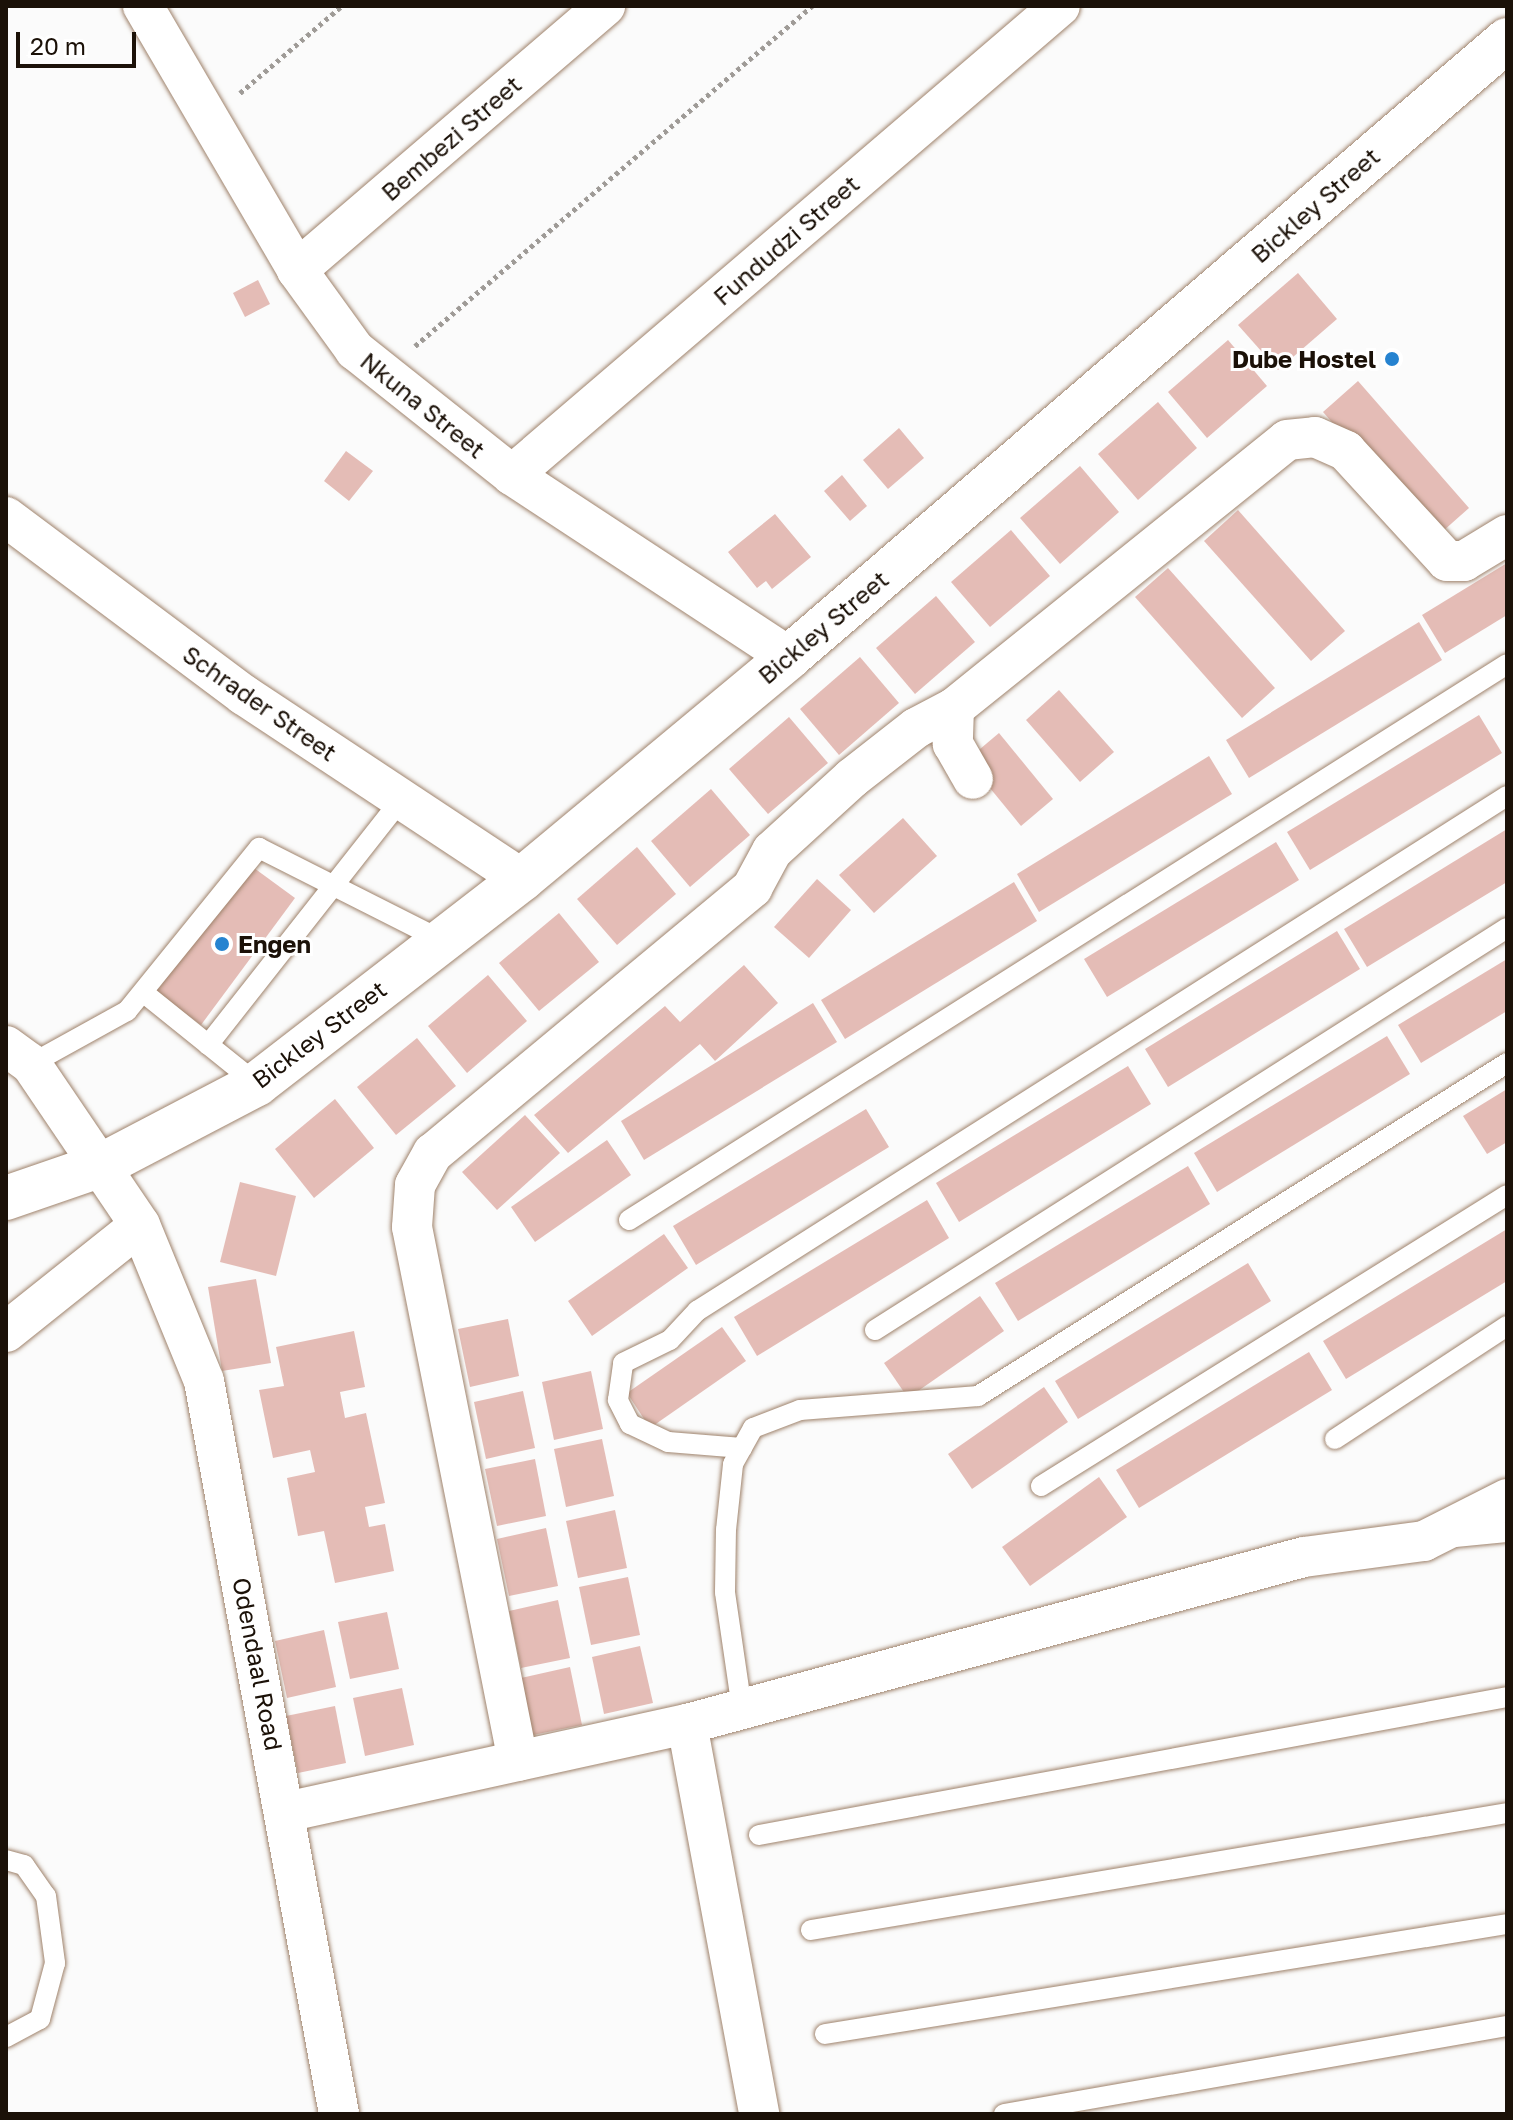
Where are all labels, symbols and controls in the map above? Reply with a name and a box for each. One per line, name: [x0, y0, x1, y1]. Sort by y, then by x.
scale bar: [20, 16, 140, 66]
text: 20 m: [30, 31, 86, 60]
street label: Bembezi Street: [375, 70, 527, 206]
street label: Bickley Street: [1245, 141, 1385, 269]
street label: Fundudzi Street: [707, 169, 865, 311]
place label: Dube Hostel: [1232, 345, 1376, 373]
street label: Nkuna Street: [355, 346, 491, 464]
marker: Dube Hostel: [1383, 350, 1401, 368]
street label: Bickley Street: [752, 564, 894, 690]
street label: Schrader Street: [178, 639, 342, 767]
place label: Engen: [238, 930, 311, 958]
marker: Engen: [213, 935, 231, 953]
street label: Bickley Street: [246, 974, 392, 1094]
street label: Odendaal Road: [227, 1575, 289, 1753]

